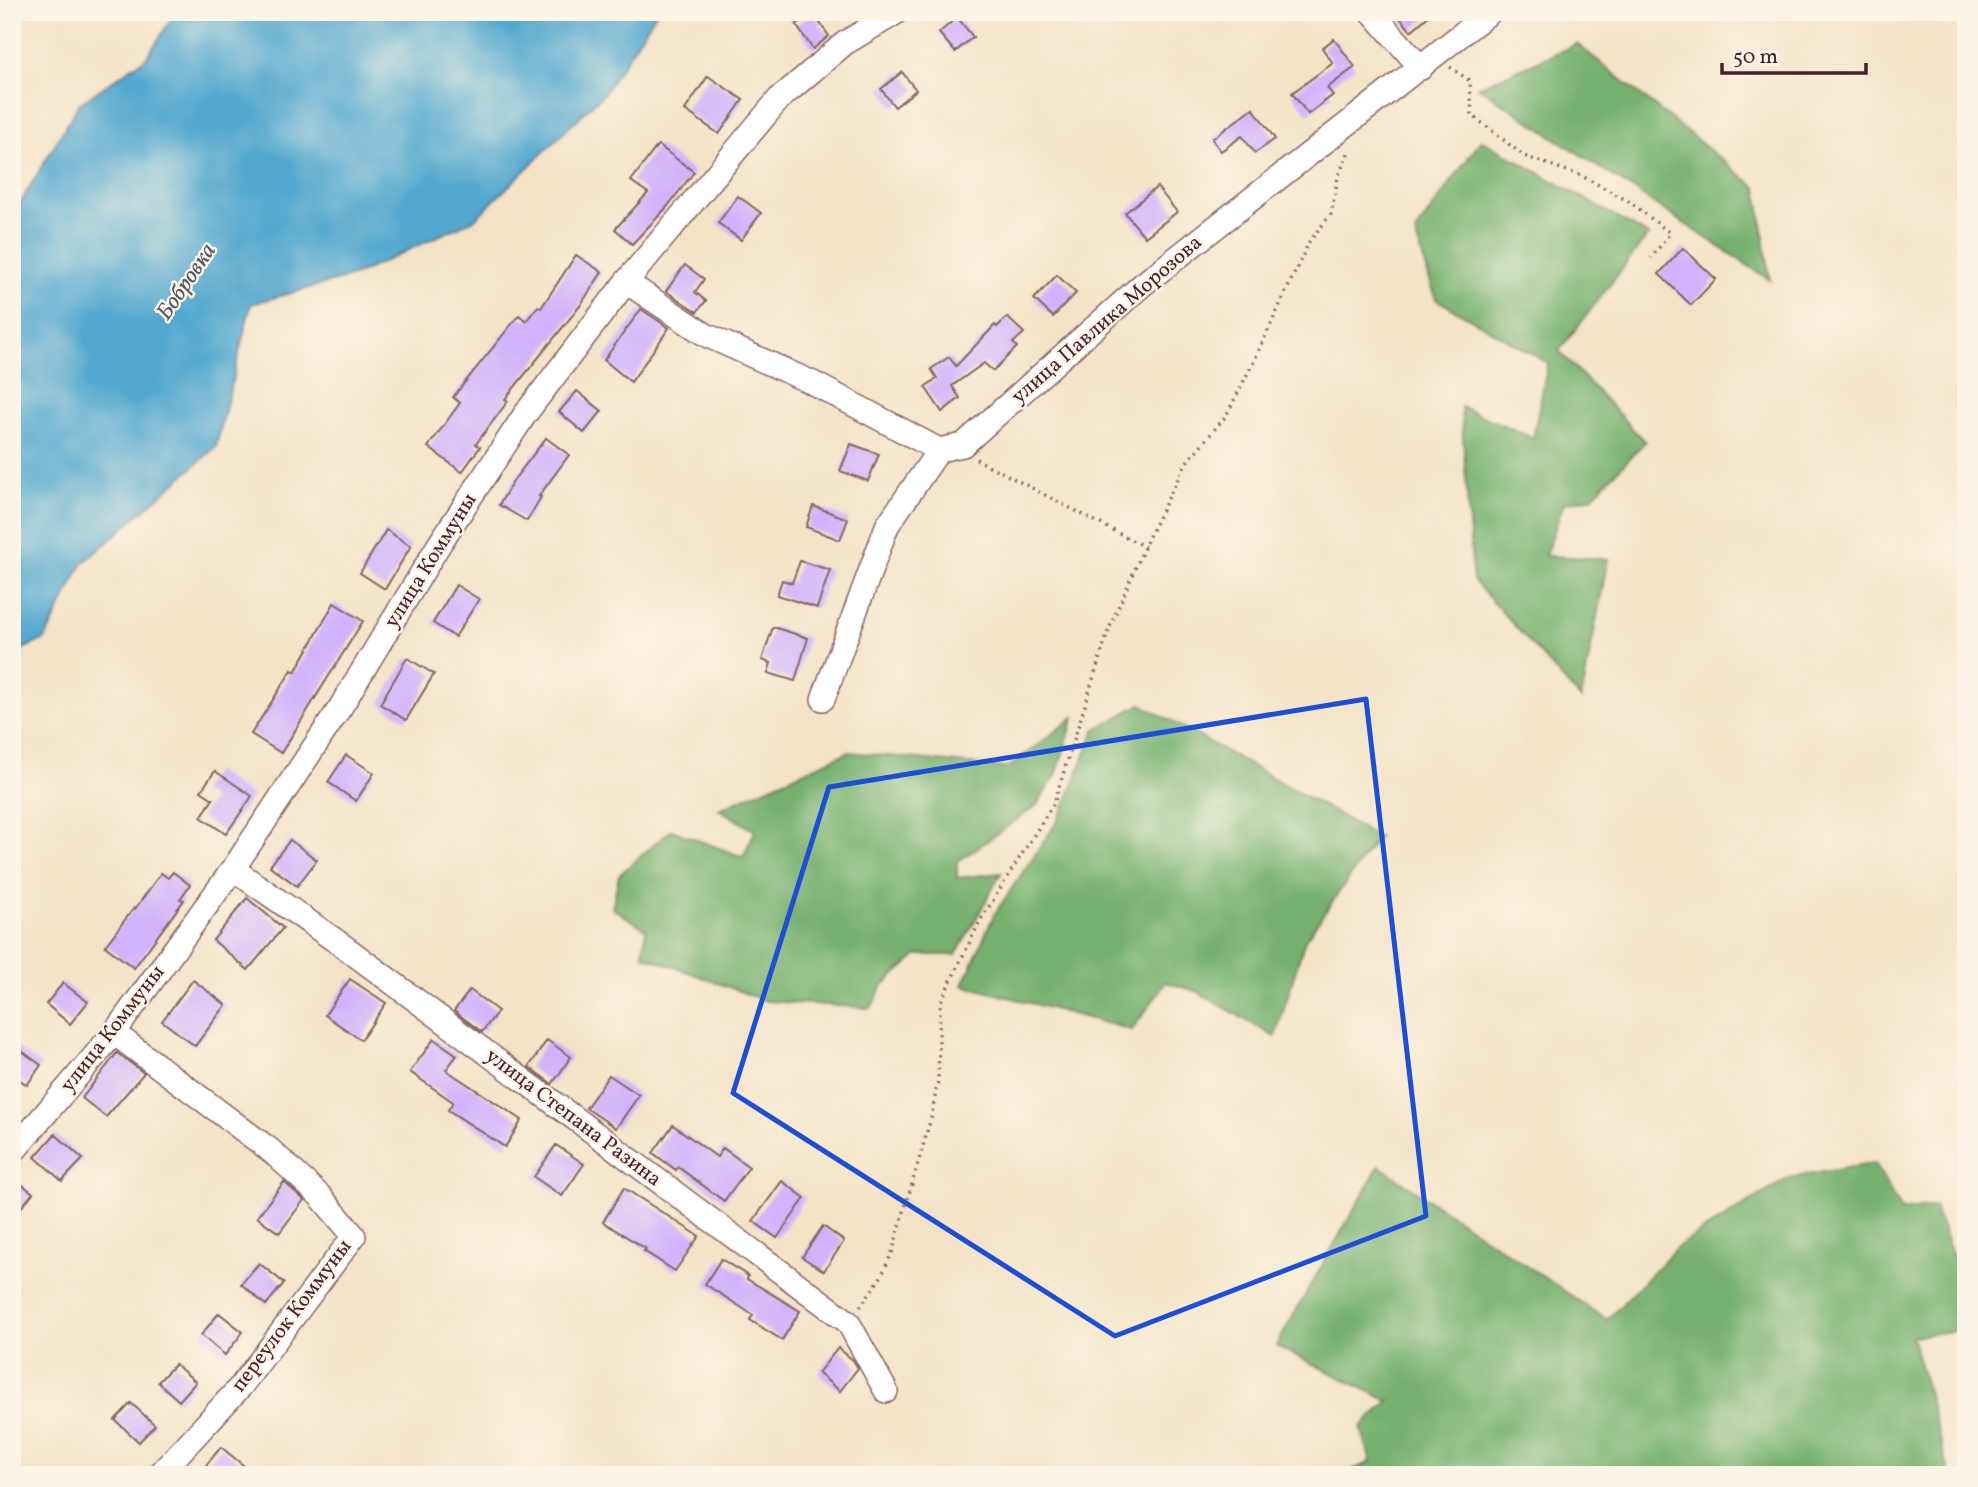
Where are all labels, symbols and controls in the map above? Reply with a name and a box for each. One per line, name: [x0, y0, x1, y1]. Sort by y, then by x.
scale bar: [1722, 32, 1866, 76]
text: 50 m: [1733, 43, 1778, 72]
street label: улица Павлика Морозова: [1005, 229, 1209, 411]
water label: Бобровка: [150, 237, 224, 327]
street label: улица Коммуны: [378, 488, 484, 634]
street label: улица Коммуны: [54, 959, 172, 1099]
street label: улица Степана Разина: [479, 1042, 667, 1194]
street label: переулок Коммуны: [225, 1234, 359, 1398]

